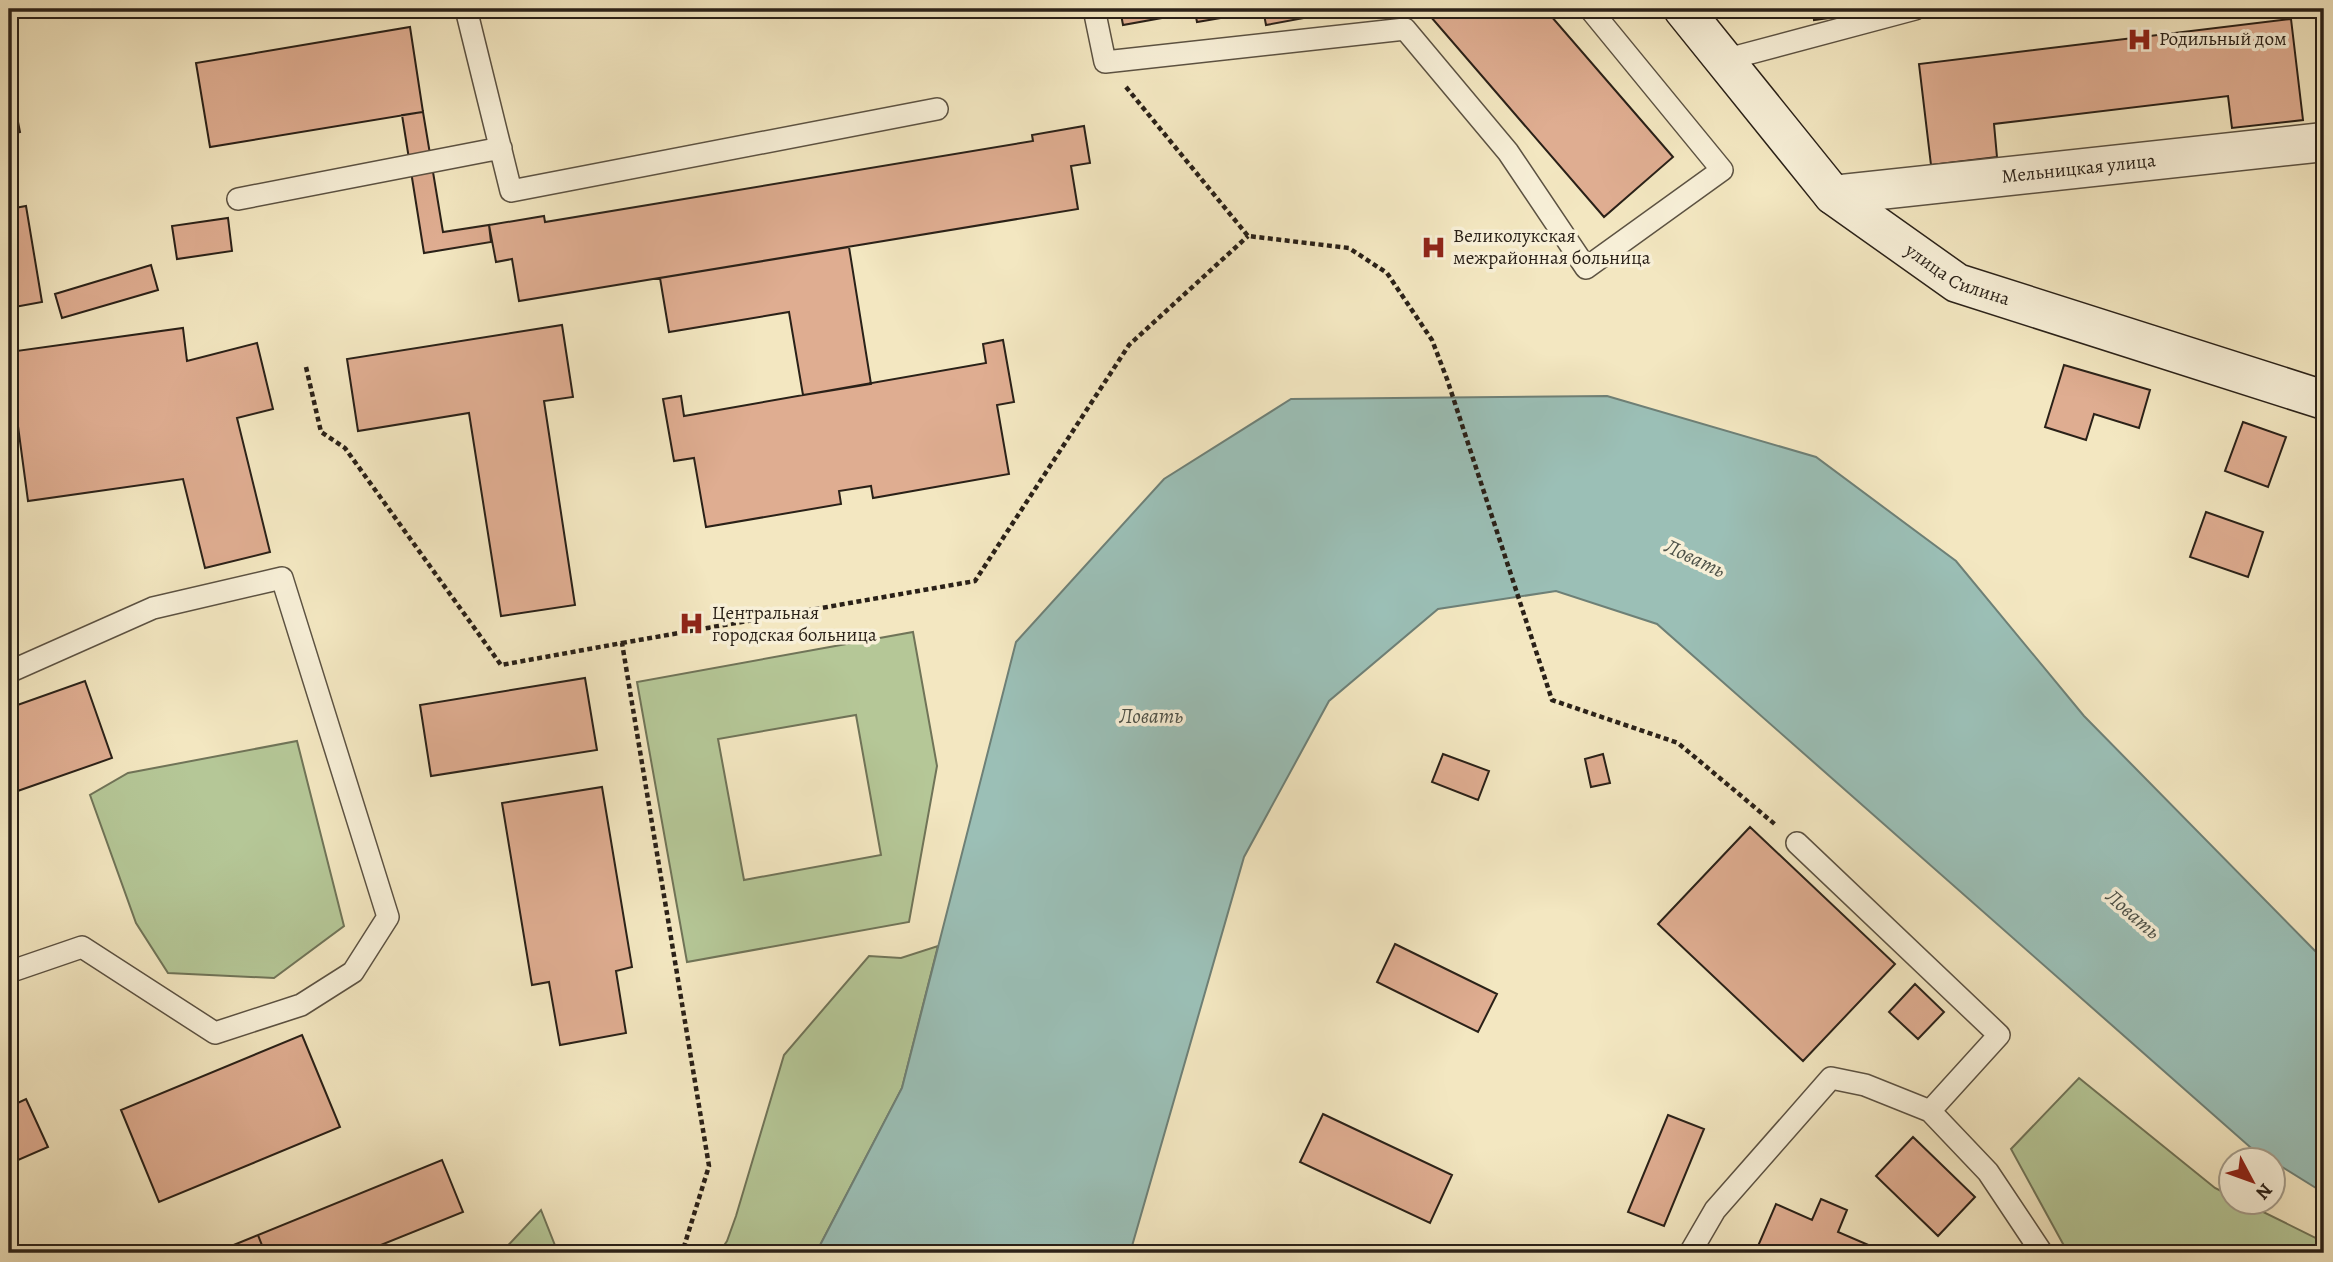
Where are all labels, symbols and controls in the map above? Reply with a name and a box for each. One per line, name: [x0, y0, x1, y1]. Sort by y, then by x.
hospital icon: Родильный дом: [2125, 25, 2153, 53]
place label: Родильный дом: [2159, 26, 2287, 52]
street label: Мельницкая улица: [2000, 147, 2157, 190]
place label: Великолукская межрайонная больница: [1453, 223, 1651, 271]
hospital icon: Великолукская межрайонная больница: [1419, 233, 1447, 261]
street label: улица Силина: [1899, 237, 2013, 312]
water label: Ловать: [1659, 531, 1730, 584]
place label: Центральная городская больница: [712, 600, 877, 648]
hospital icon: Центральная городская больница: [678, 610, 706, 638]
water label: Ловать: [1118, 702, 1183, 730]
water label: Ловать: [2099, 882, 2167, 946]
north arrow: [2218, 1146, 2288, 1216]
text: N: [2250, 1178, 2278, 1205]

